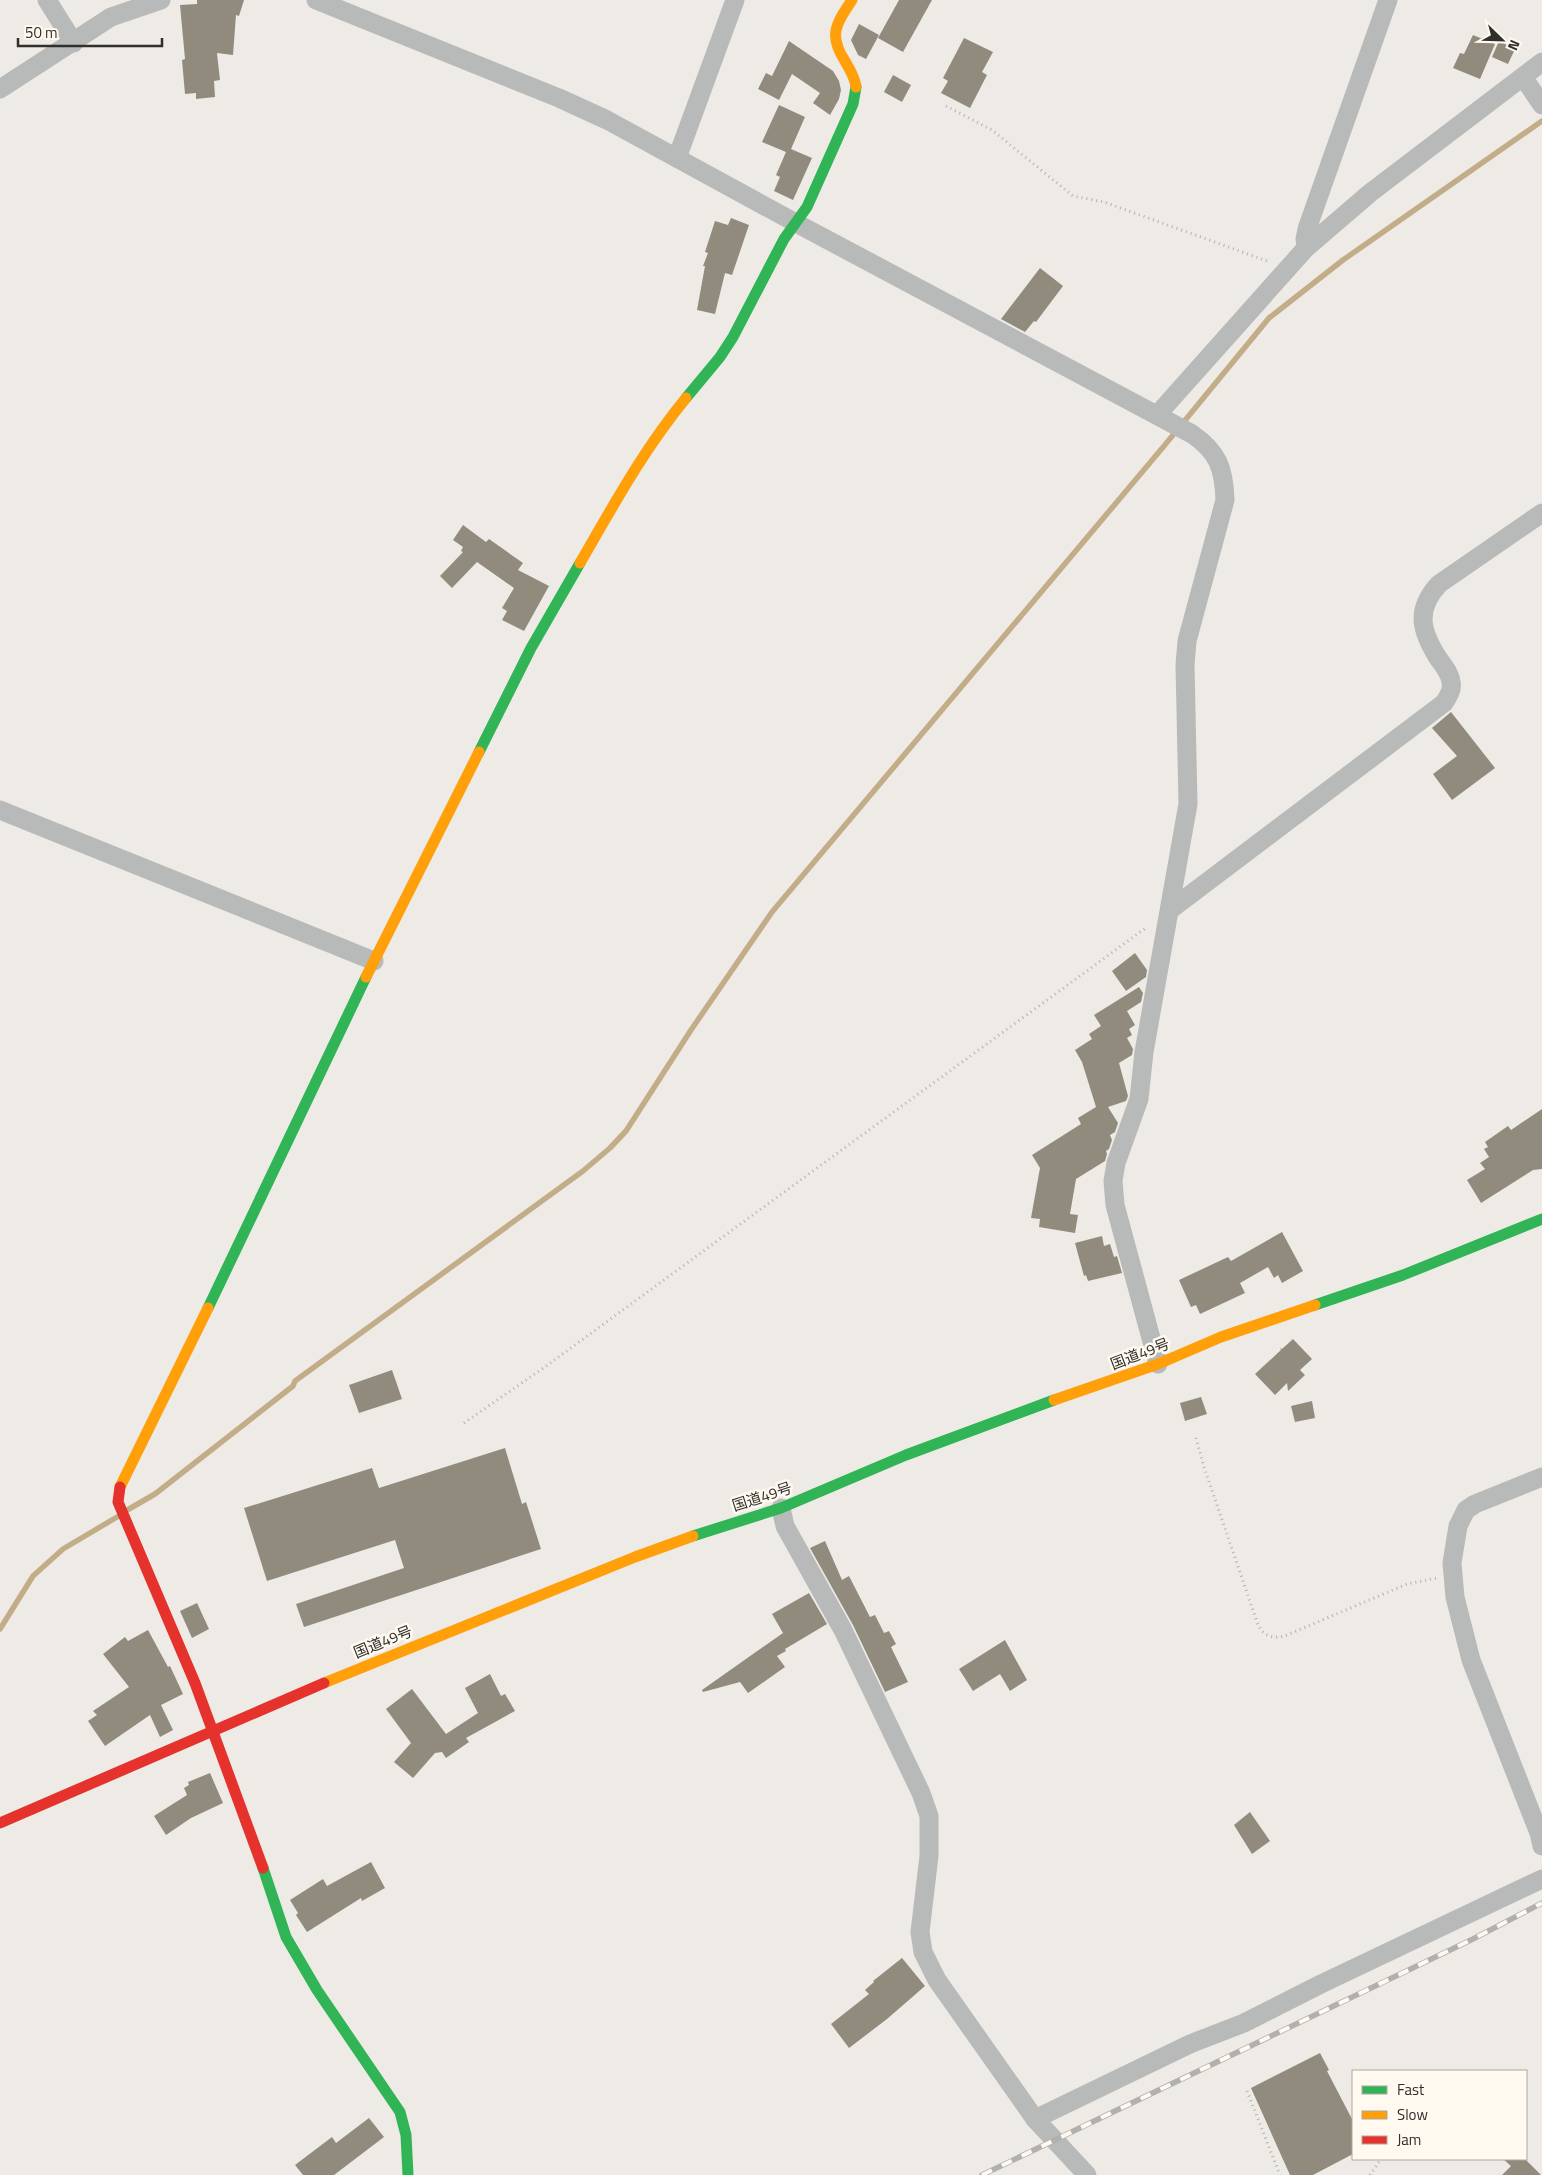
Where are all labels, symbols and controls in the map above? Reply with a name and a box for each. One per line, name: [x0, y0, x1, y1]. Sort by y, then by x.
scale bar: [18, 15, 161, 47]
north arrow: [1477, 15, 1527, 65]
text: 50 m: [25, 21, 58, 44]
text: N: [1503, 37, 1526, 54]
street label: 国道49号: [1107, 1332, 1173, 1375]
street label: 国道49号: [729, 1476, 795, 1517]
street label: 国道49号: [350, 1619, 416, 1664]
legend: [1352, 2070, 1527, 2160]
text: Fast: [1397, 2078, 1425, 2101]
text: Slow: [1397, 2103, 1428, 2126]
text: Jam: [1397, 2128, 1421, 2151]

